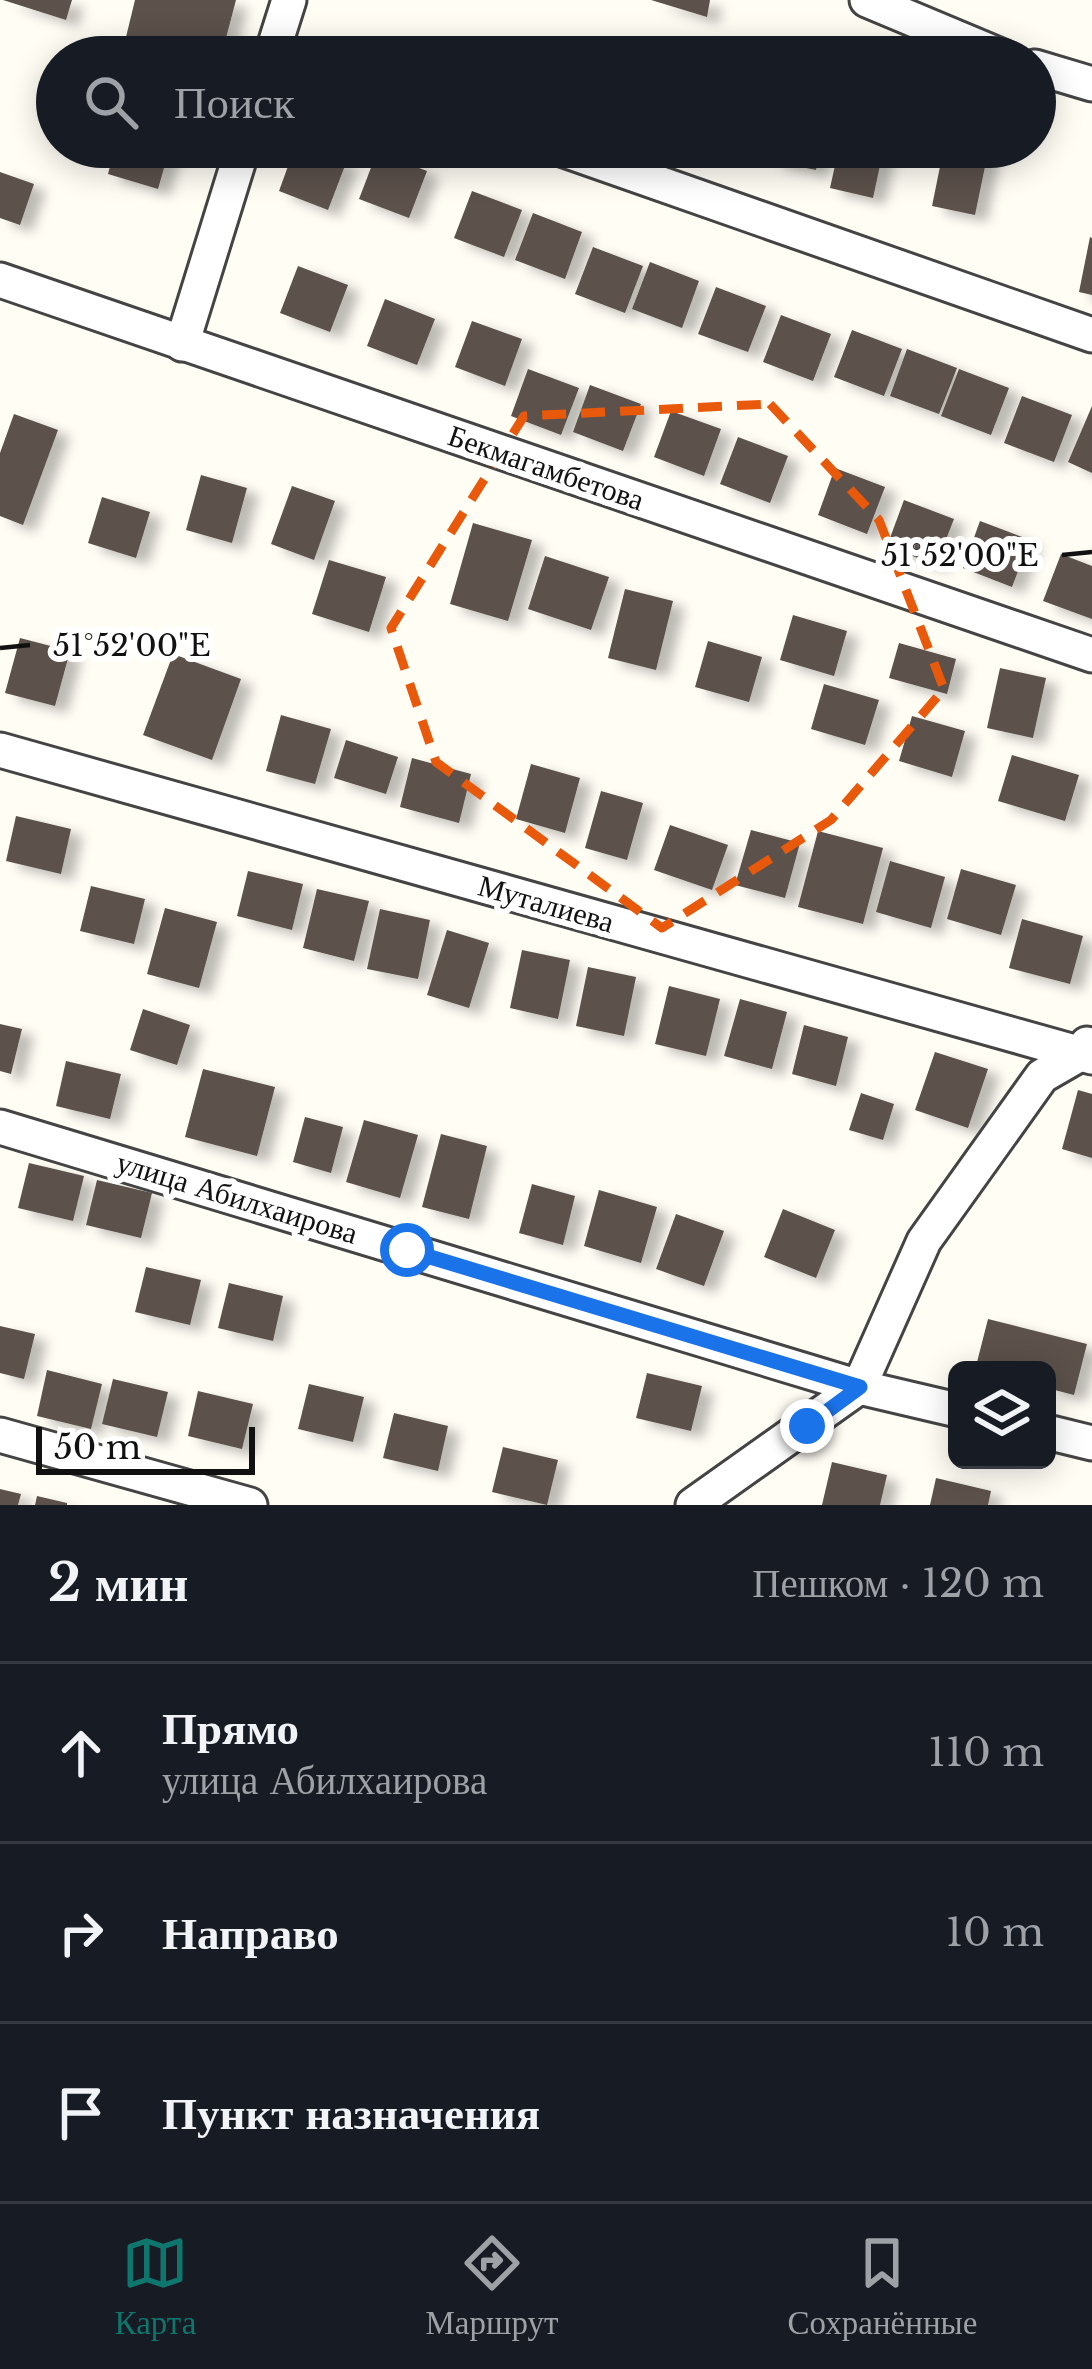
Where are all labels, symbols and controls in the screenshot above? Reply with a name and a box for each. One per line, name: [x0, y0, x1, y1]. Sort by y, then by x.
search box: [36, 36, 1056, 168]
icon: search: [78, 69, 144, 135]
text: Поиск: [174, 74, 295, 130]
street label: Бекмагамбетова: [443, 417, 649, 518]
text: 51°52'00"E: [881, 537, 1039, 574]
text: 51°52'00"E: [53, 627, 211, 664]
street label: Муталиева: [474, 867, 618, 941]
street label: улица Абилхаирова: [112, 1143, 362, 1252]
route start: [380, 1223, 434, 1277]
map controls: [948, 1361, 1056, 1469]
button: layers: [948, 1361, 1056, 1469]
route end: [780, 1399, 834, 1453]
scale bar: [36, 1421, 255, 1474]
text: 50 m: [54, 1427, 141, 1468]
text: 2 мин: [48, 1552, 188, 1615]
text: Пешком · 120 m: [752, 1559, 1044, 1608]
text: Прямо: [162, 1700, 299, 1756]
icon: ahead: [48, 1720, 114, 1786]
text: 110 m: [928, 1728, 1044, 1777]
text: улица Абилхаирова: [162, 1756, 487, 1805]
icon: right: [48, 1900, 114, 1966]
text: Направо: [162, 1905, 339, 1961]
text: 10 m: [946, 1908, 1044, 1957]
icon: arrive: [48, 2080, 114, 2146]
text: Пункт назначения: [162, 2085, 540, 2141]
tab: Карта: [115, 2230, 196, 2343]
tab: Маршрут: [426, 2230, 558, 2343]
tab: Сохранённые: [788, 2230, 977, 2343]

